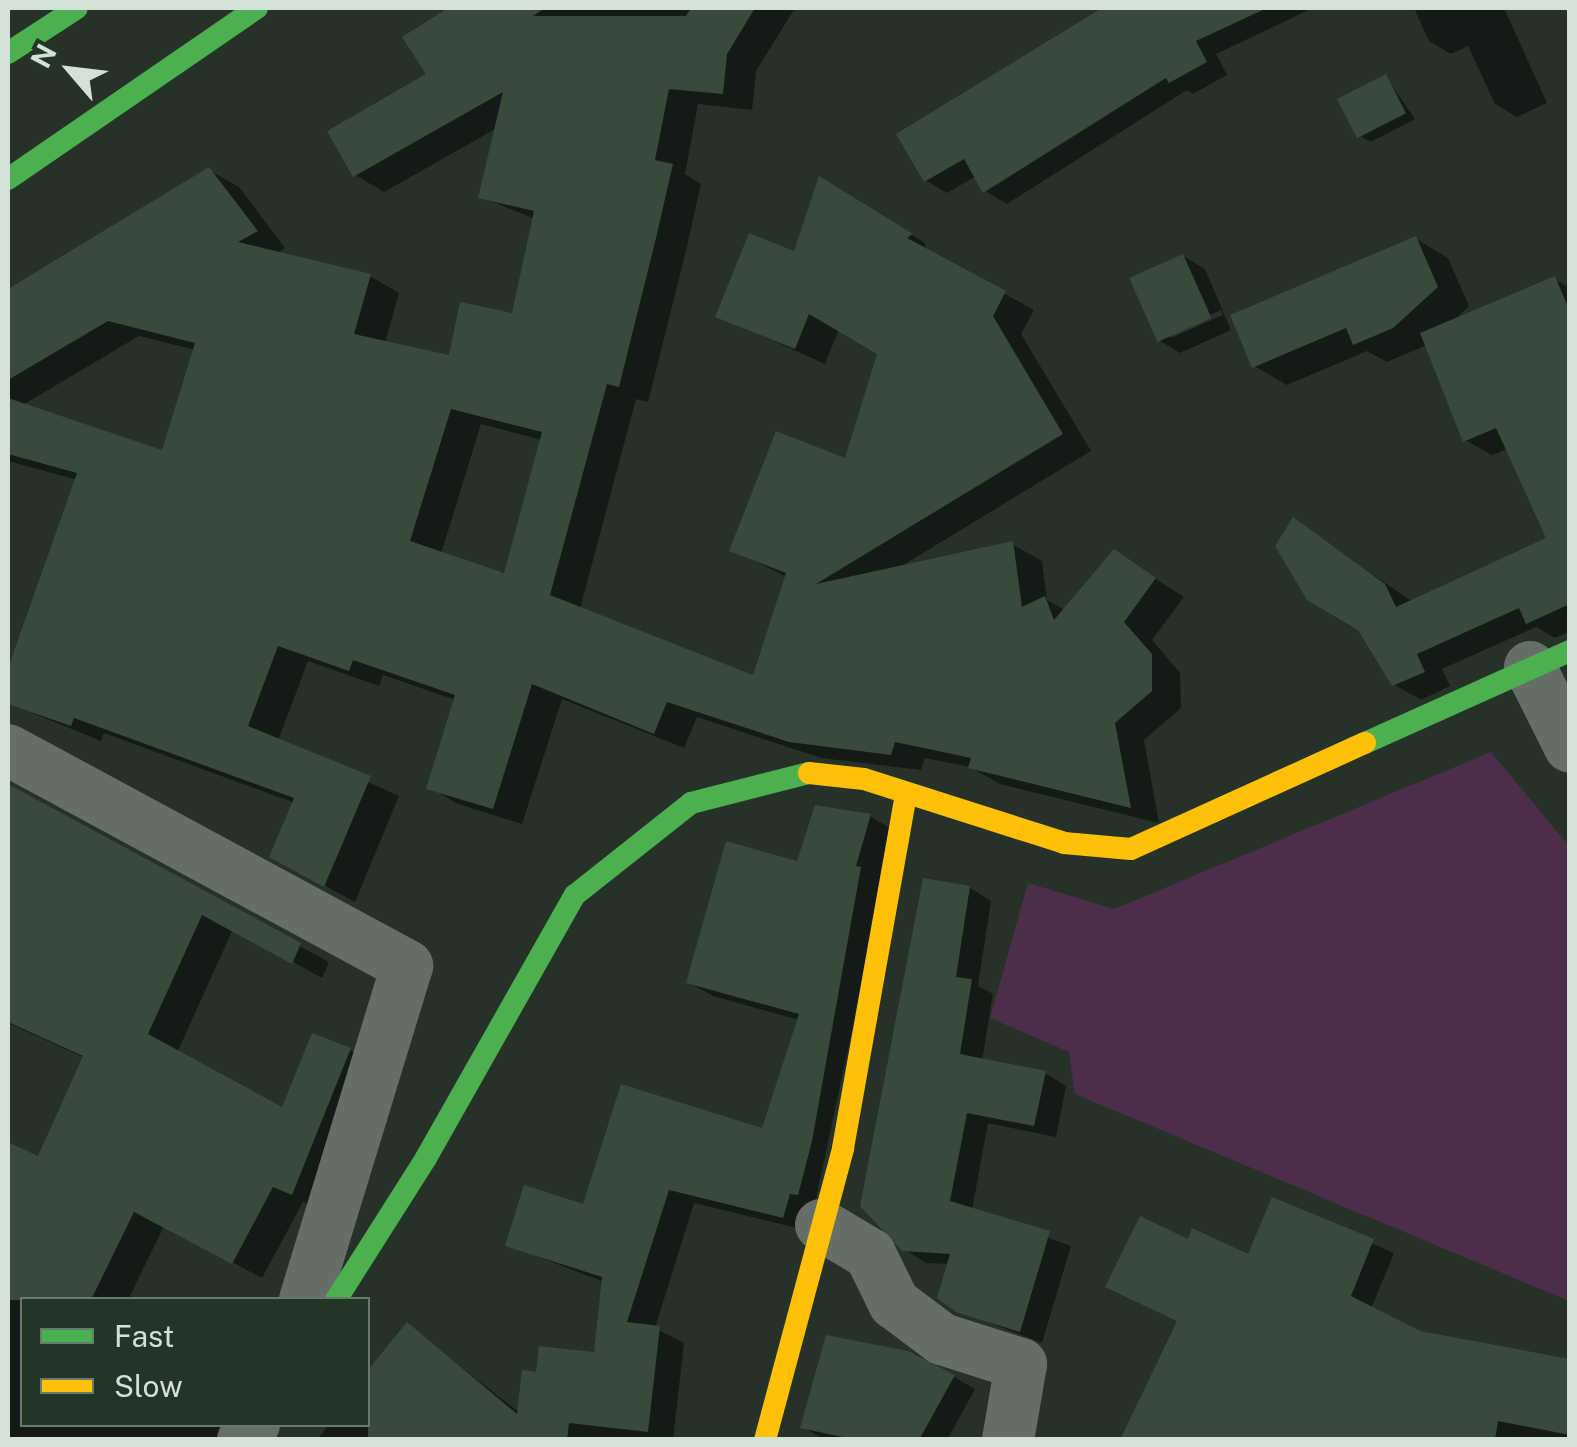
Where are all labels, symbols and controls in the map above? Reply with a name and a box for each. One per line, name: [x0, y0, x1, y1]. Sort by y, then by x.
north arrow: [20, 20, 120, 120]
text: N: [23, 38, 63, 73]
legend: [20, 1297, 370, 1427]
text: Fast: [114, 1318, 174, 1354]
text: Slow: [114, 1368, 183, 1404]

